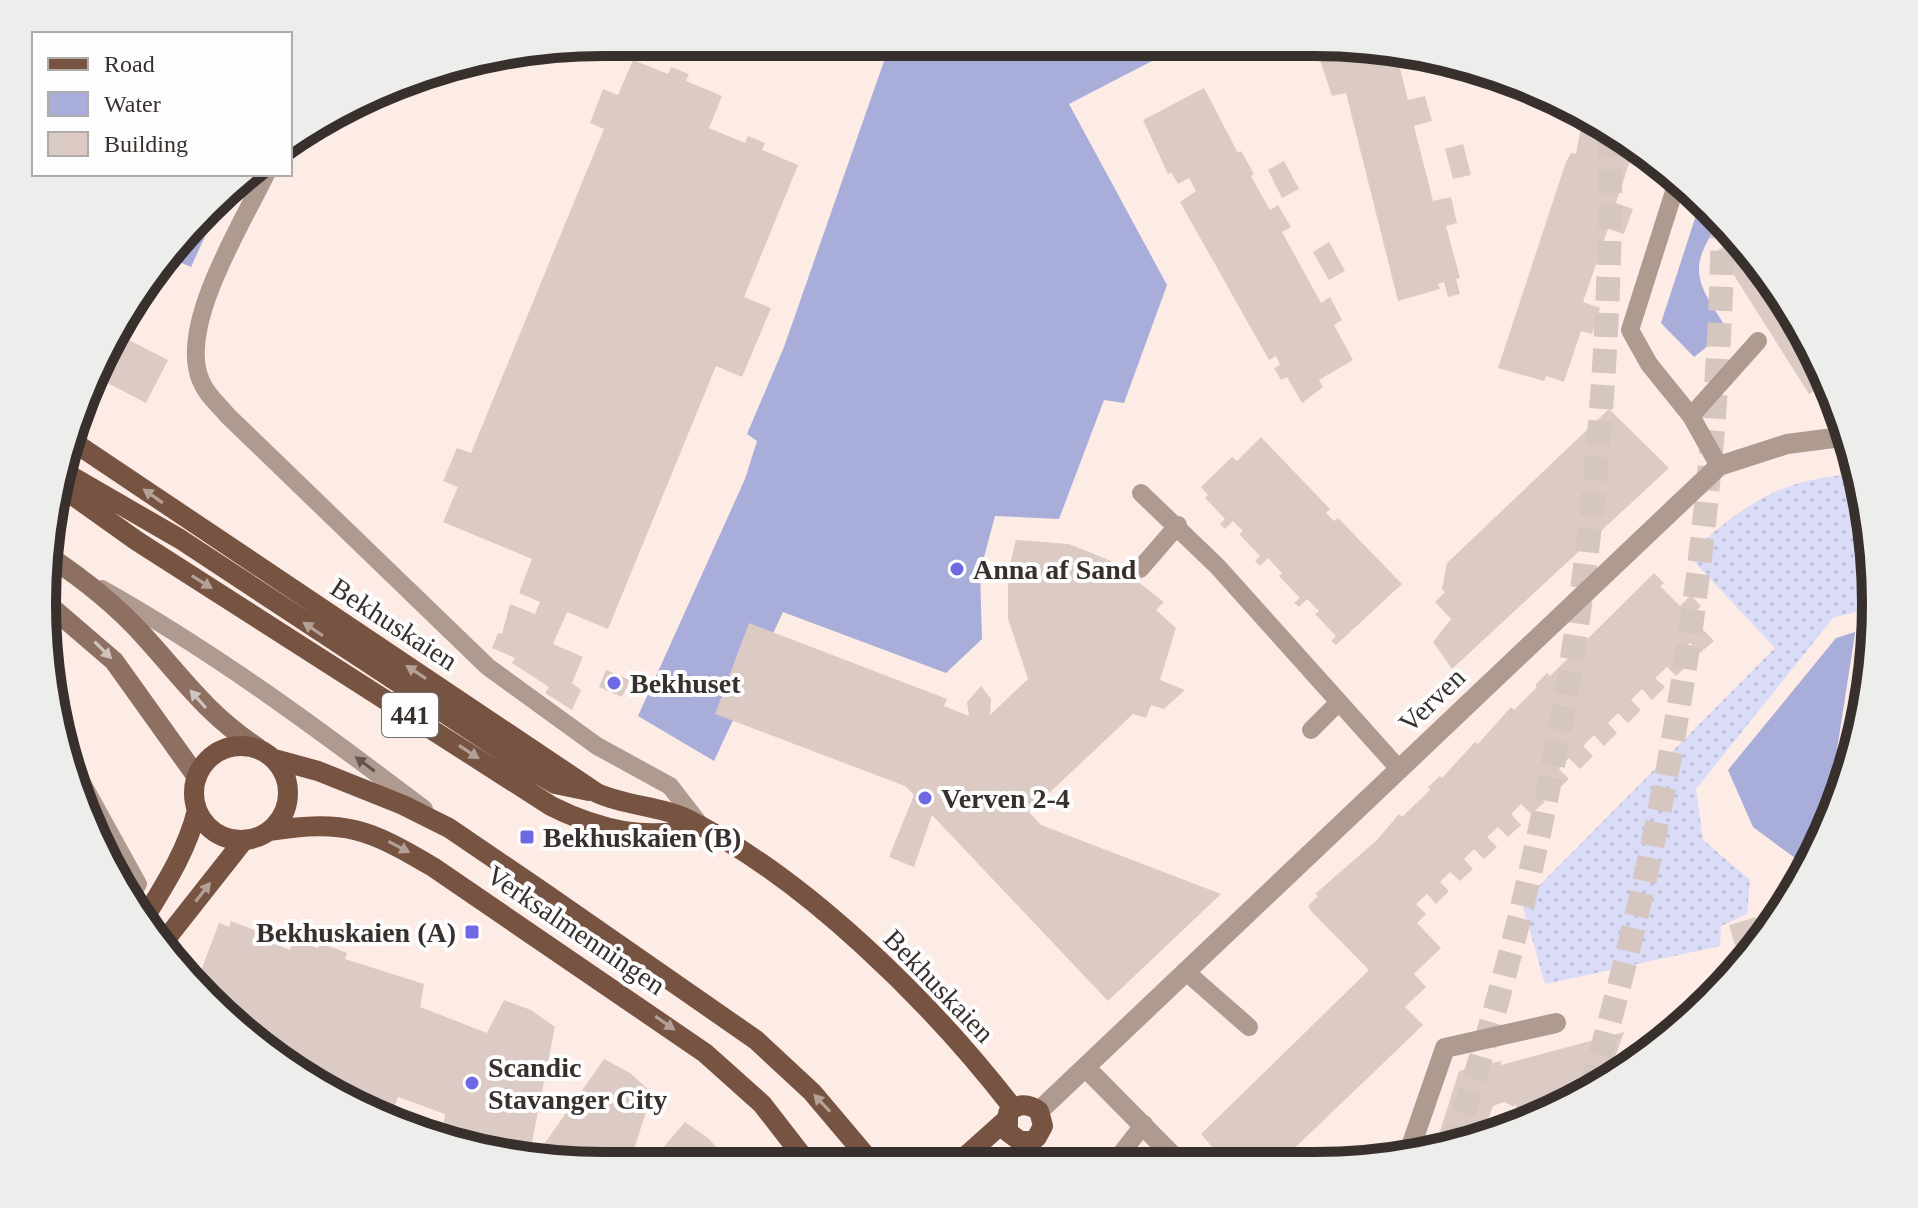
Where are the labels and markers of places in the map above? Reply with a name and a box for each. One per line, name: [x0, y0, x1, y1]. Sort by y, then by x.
place label: Anna af Sand: [973, 554, 1137, 585]
marker: Anna af Sand: [948, 560, 966, 578]
place label: Bekhuset: [630, 668, 741, 699]
marker: Bekhuset: [605, 674, 623, 692]
place label: Verven 2-4: [941, 783, 1070, 814]
marker: Verven 2-4: [916, 789, 934, 807]
place label: Bekhuskaien (B): [543, 822, 741, 853]
marker: Bekhuskaien (B): [518, 828, 536, 846]
place label: Bekhuskaien (A): [256, 917, 456, 948]
marker: Bekhuskaien (A): [463, 923, 481, 941]
place label: Scandic Stavanger City: [488, 1052, 667, 1115]
marker: Scandic Stavanger City: [463, 1074, 481, 1092]

